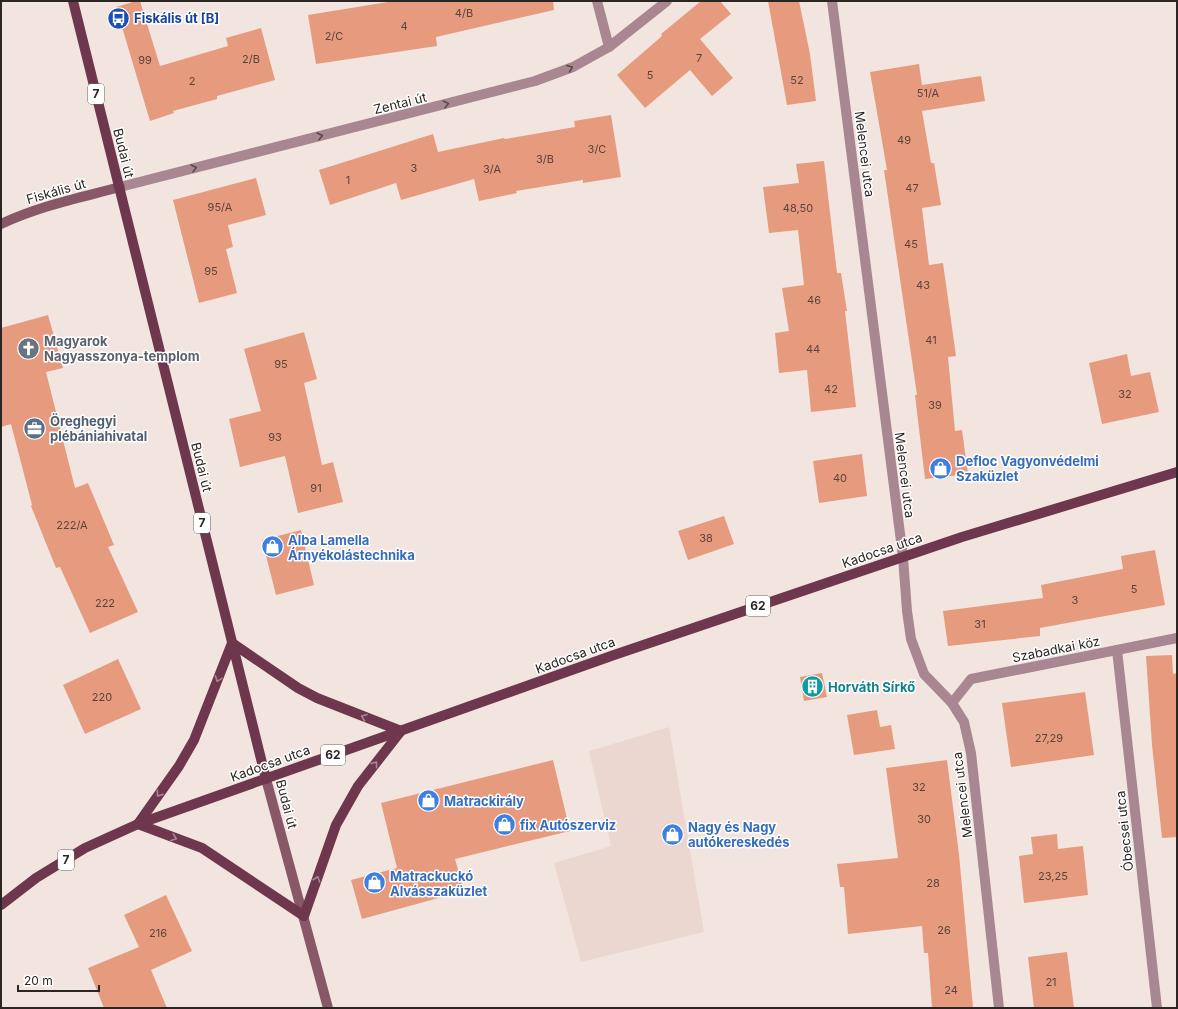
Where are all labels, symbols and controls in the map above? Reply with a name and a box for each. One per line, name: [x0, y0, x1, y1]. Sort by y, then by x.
bus stop icon: Fiskális út [B]: [106, 5, 132, 31]
house number: 4/B: [455, 6, 473, 20]
place label: Fiskális út [B]: [134, 10, 219, 26]
house number: 4: [400, 19, 408, 33]
house number: 2/C: [325, 29, 343, 43]
house number: 7: [696, 51, 702, 65]
house number: 2/B: [242, 52, 260, 66]
house number: 99: [138, 53, 152, 67]
one-way arrow: [567, 64, 574, 72]
house number: 5: [647, 68, 654, 82]
house number: 52: [790, 73, 804, 87]
house number: 2: [189, 74, 195, 88]
road number: 7: [88, 84, 104, 104]
house number: 51/A: [917, 86, 940, 100]
street label: Zentai út: [372, 89, 428, 117]
one-way arrow: [442, 100, 449, 109]
street label: Melencei utca: [852, 110, 878, 198]
street label: Budai út: [110, 127, 138, 179]
one-way arrow: [317, 133, 323, 141]
house number: 49: [897, 133, 911, 147]
house number: 3/C: [588, 142, 606, 156]
house number: 3/B: [536, 152, 554, 166]
house number: 3: [411, 161, 418, 175]
house number: 3/A: [483, 162, 501, 176]
one-way arrow: [191, 165, 197, 173]
house number: 1: [346, 173, 350, 187]
street label: Fiskális út: [25, 175, 87, 207]
house number: 47: [905, 181, 919, 195]
house number: 95/A: [208, 200, 233, 214]
house number: 48,50: [783, 201, 813, 215]
house number: 45: [904, 237, 918, 251]
house number: 95: [204, 264, 218, 278]
house number: 43: [916, 278, 930, 292]
house number: 46: [807, 293, 821, 307]
place label: Magyarok Nagyasszonya-templom: [44, 333, 200, 364]
house number: 41: [925, 333, 937, 347]
church icon: Magyarok Nagyasszonya-templom: [16, 335, 42, 361]
house number: 44: [806, 342, 820, 356]
house number: 95: [274, 357, 288, 371]
house number: 42: [824, 382, 838, 396]
house number: 32: [1118, 387, 1132, 401]
house number: 39: [928, 398, 942, 412]
place label: Öreghegyi plébániahivatal: [50, 413, 147, 444]
office icon: Öreghegyi plébániahivatal: [22, 415, 48, 441]
house number: 93: [268, 430, 282, 444]
street label: Melencei utca: [892, 431, 918, 519]
street label: Budai út: [188, 441, 216, 493]
place label: Defloc Vagyonvédelmi Szaküzlet: [956, 453, 1099, 484]
shop icon: Defloc Vagyonvédelmi Szaküzlet: [928, 455, 954, 481]
house number: 40: [833, 471, 847, 485]
house number: 91: [310, 481, 322, 495]
road number: 7: [194, 513, 210, 533]
house number: 222/A: [56, 518, 88, 532]
street label: Kadocsa utca: [840, 529, 924, 571]
house number: 38: [699, 531, 713, 545]
place label: Alba Lamella Árnyékolástechnika: [288, 532, 415, 563]
shop icon: Alba Lamella Árnyékolástechnika: [259, 534, 285, 560]
house number: 5: [1131, 582, 1138, 596]
house number: 3: [1072, 593, 1079, 607]
house number: 222: [95, 596, 115, 610]
road number: 62: [746, 596, 770, 616]
house number: 31: [974, 617, 986, 631]
street label: Kadocsa utca: [533, 633, 617, 677]
street label: Szabadkai köz: [1011, 633, 1101, 665]
building icon: Horváth Sírkő: [800, 674, 826, 700]
one-way arrow: [214, 676, 222, 683]
place label: Horváth Sírkő: [828, 679, 915, 695]
house number: 220: [92, 690, 112, 704]
one-way arrow: [361, 713, 368, 721]
house number: 27,29: [1035, 731, 1063, 745]
street label: Kadocsa utca: [228, 741, 312, 785]
road number: 62: [321, 745, 345, 765]
street label: Melencei utca: [949, 751, 975, 839]
one-way arrow: [370, 761, 377, 768]
street label: Budai út: [273, 778, 301, 830]
house number: 32: [912, 780, 926, 794]
shop icon: Matrackirály: [416, 788, 442, 814]
one-way arrow: [156, 790, 164, 797]
street label: Óbecsei utca: [1112, 790, 1136, 872]
place label: Matrackirály: [444, 793, 524, 809]
shop icon: fix Autószerviz: [491, 812, 517, 838]
house number: 30: [917, 812, 931, 826]
place label: fix Autószerviz: [520, 817, 616, 833]
place label: Nagy és Nagy autókereskedés: [688, 819, 789, 850]
shop icon: Nagy és Nagy autókereskedés: [659, 821, 685, 847]
one-way arrow: [171, 833, 178, 841]
road number: 7: [58, 850, 74, 870]
place label: Matrackuckó Alvásszaküzlet: [390, 868, 487, 899]
house number: 23,25: [1038, 869, 1068, 883]
shop icon: Matrackuckó Alvásszaküzlet: [361, 870, 387, 896]
one-way arrow: [312, 876, 320, 883]
house number: 28: [926, 876, 940, 890]
house number: 26: [937, 923, 951, 937]
house number: 216: [149, 926, 167, 940]
scale bar: [18, 967, 99, 993]
text: 20 m: [24, 973, 53, 988]
house number: 21: [1045, 975, 1057, 989]
house number: 24: [944, 983, 958, 997]

